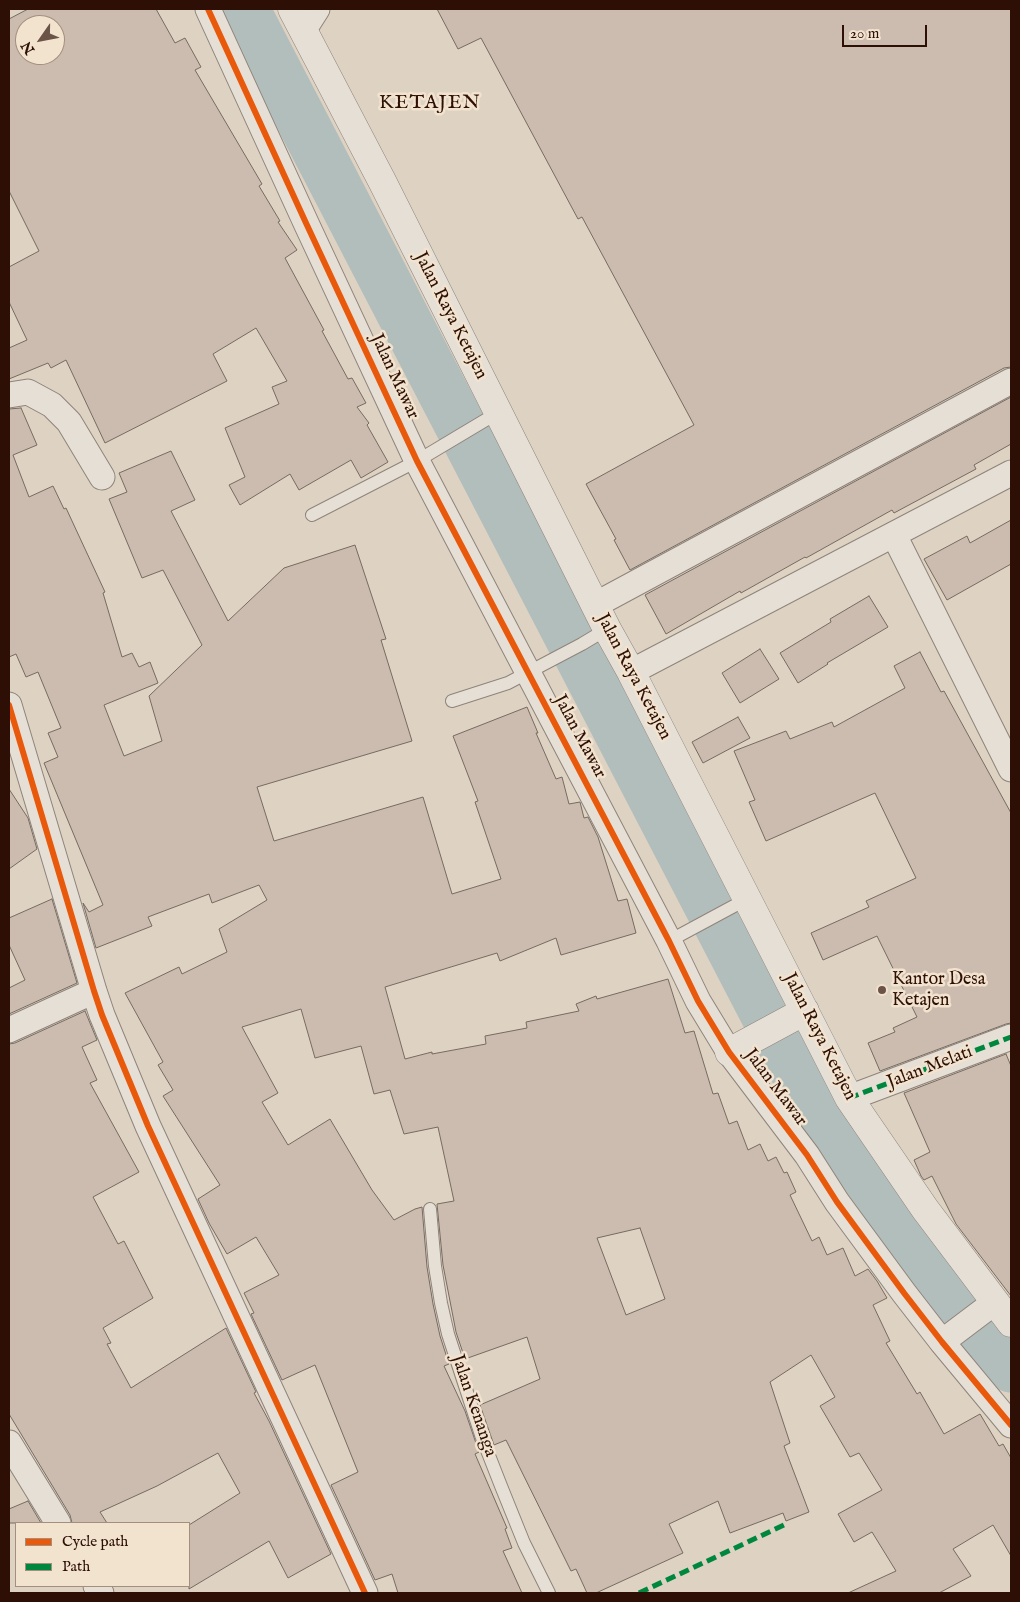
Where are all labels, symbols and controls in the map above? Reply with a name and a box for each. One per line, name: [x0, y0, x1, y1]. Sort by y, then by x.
north arrow: [15, 15, 65, 65]
scale bar: [845, 15, 930, 47]
text: 20 m: [850, 24, 879, 43]
text: N: [17, 38, 39, 58]
district label: KETAJEN: [378, 92, 482, 116]
street label: Jalan Raya Ketajen: [409, 249, 491, 383]
street label: Jalan Mawar: [365, 331, 423, 423]
street label: Jalan Raya Ketajen: [591, 610, 675, 744]
street label: Jalan Mawar: [548, 692, 610, 782]
place label: Kantor Desa Ketajen: [892, 969, 985, 1012]
street label: Jalan Raya Ketajen: [778, 970, 860, 1104]
marker: Kantor Desa Ketajen: [876, 984, 888, 996]
street label: Jalan Melati: [884, 1042, 976, 1094]
street label: Jalan Mawar: [739, 1045, 811, 1131]
street label: Jalan Kenanga: [445, 1352, 501, 1460]
legend: [15, 1522, 190, 1587]
text: Cycle path: [62, 1532, 128, 1551]
text: Path: [62, 1557, 90, 1576]

